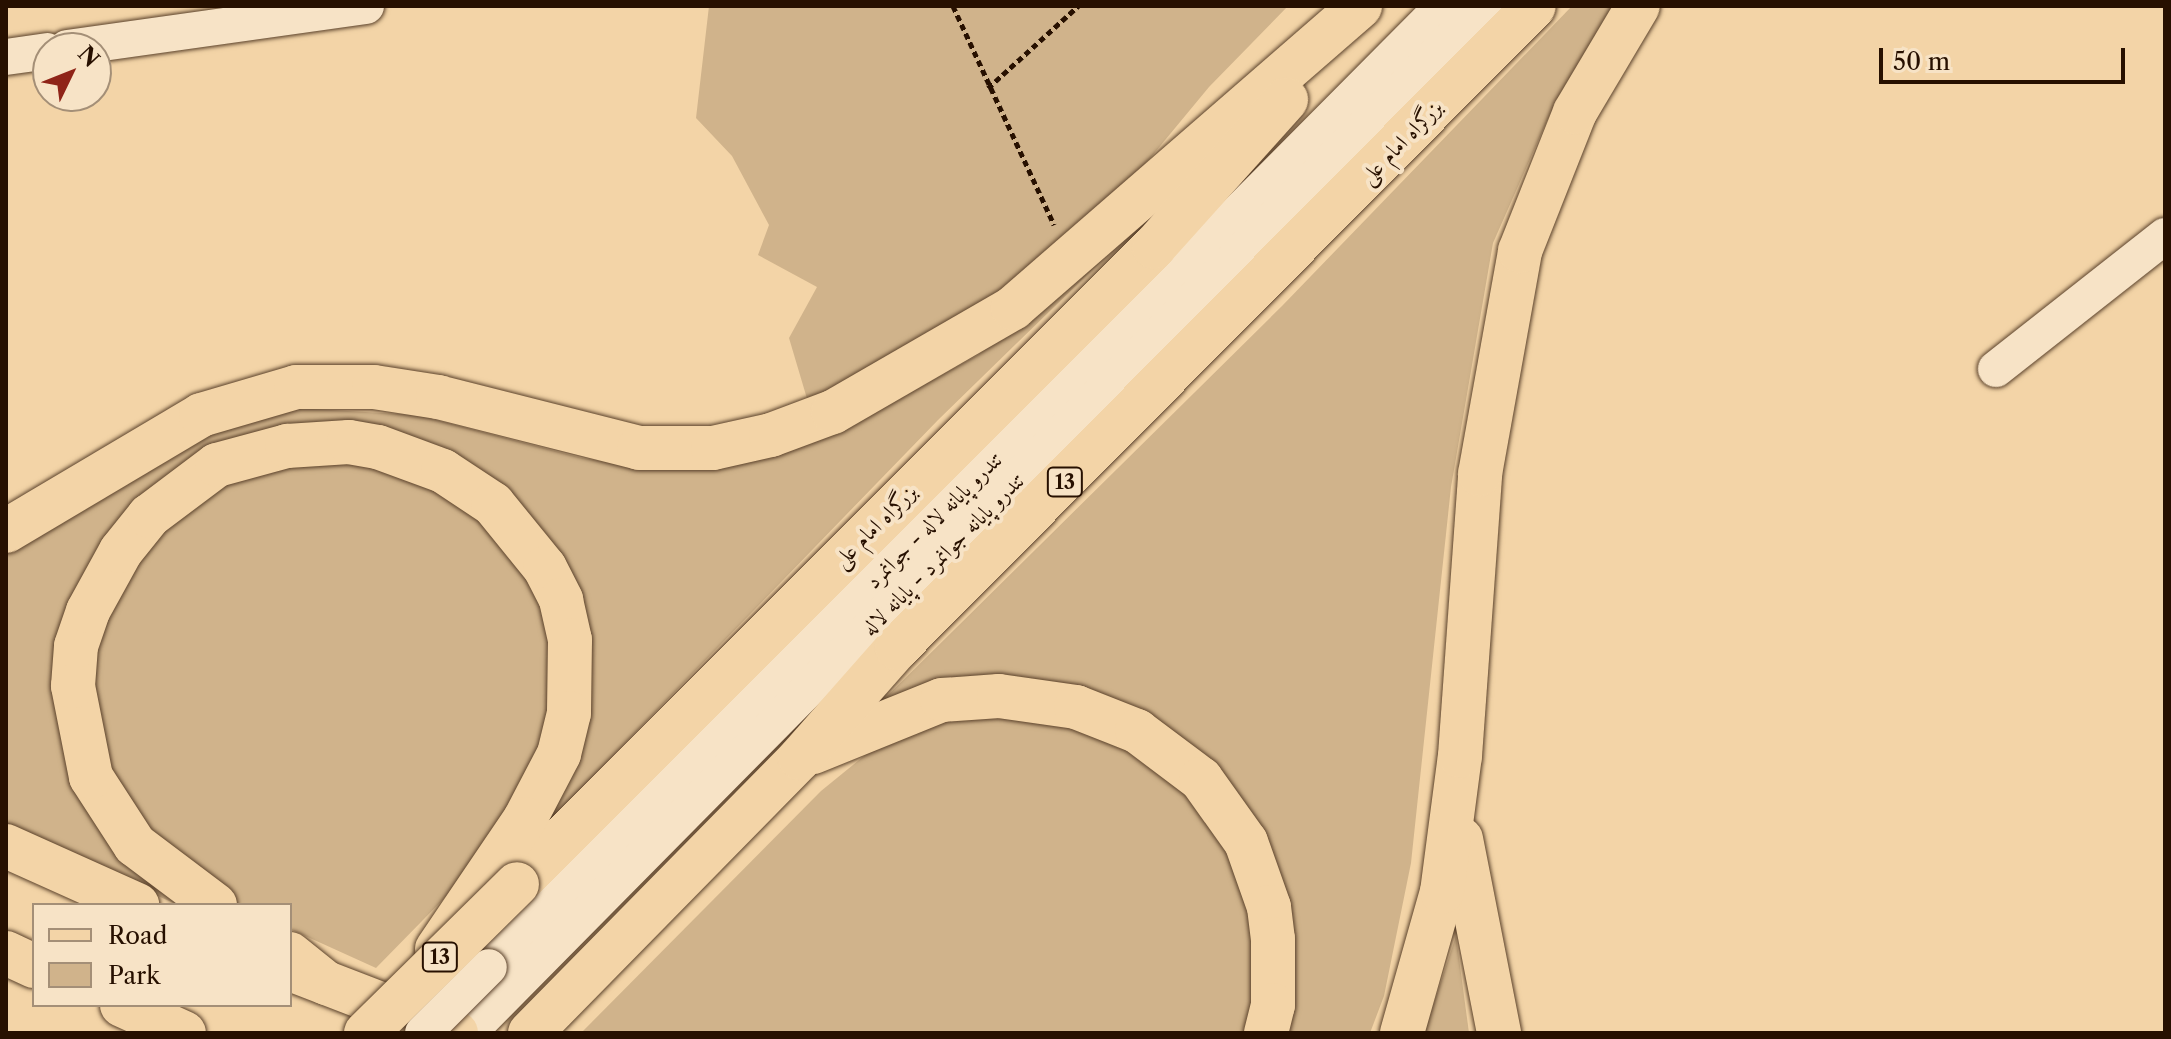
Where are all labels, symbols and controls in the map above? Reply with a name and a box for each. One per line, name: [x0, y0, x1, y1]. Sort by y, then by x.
north arrow: [32, 32, 112, 112]
scale bar: [1883, 32, 2129, 82]
text: N: [72, 40, 105, 73]
text: 50 m: [1893, 47, 1950, 76]
street label: بزرگراه امام علی: [1354, 94, 1448, 190]
street label: تندرو پایانه لاله - جوانمرد: [860, 446, 1008, 594]
road number: 13: [1045, 466, 1085, 498]
street label: تندرو پایانه جوانمرد - پایانه لاله: [856, 467, 1030, 641]
street label: بزرگراه امام علی: [828, 479, 922, 573]
legend: [32, 903, 292, 1007]
text: Road: [108, 921, 167, 950]
road number: 13: [420, 941, 460, 973]
text: Park: [108, 961, 160, 990]

